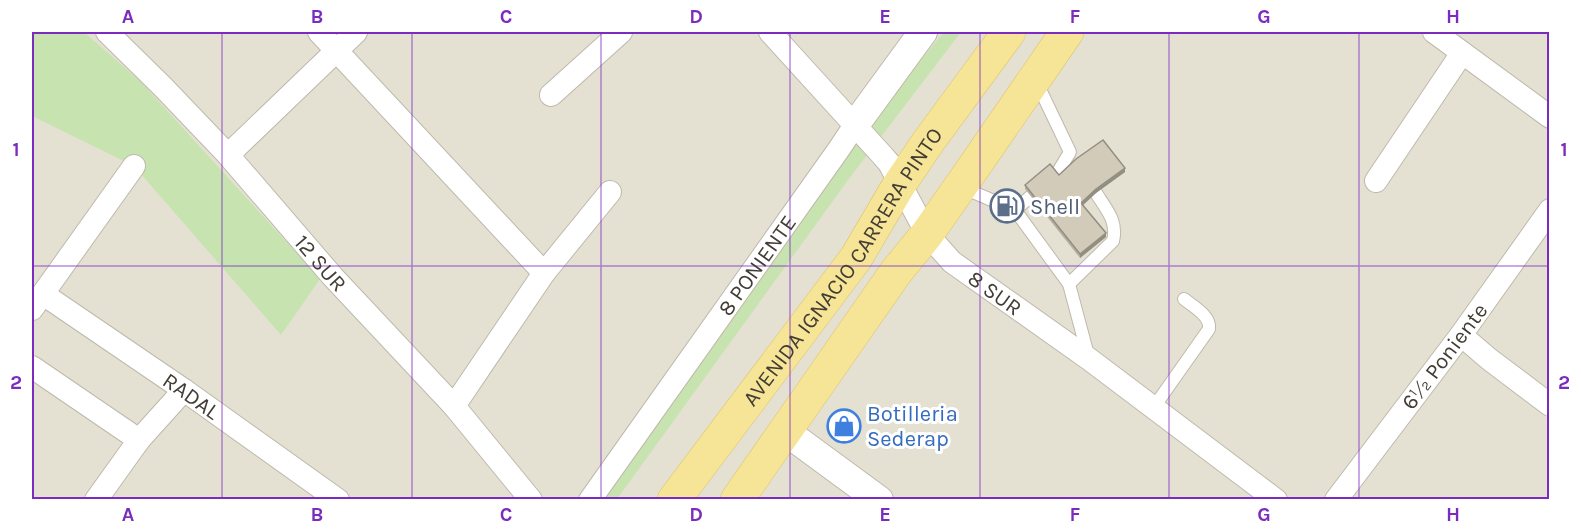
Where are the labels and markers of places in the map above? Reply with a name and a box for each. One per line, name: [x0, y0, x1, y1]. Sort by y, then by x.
fuel station icon: Shell: [989, 188, 1025, 224]
place label: Shell: [1030, 194, 1080, 220]
place label: Botilleria Sederap: [867, 401, 958, 452]
shop icon: Botilleria Sederap: [826, 408, 862, 444]

